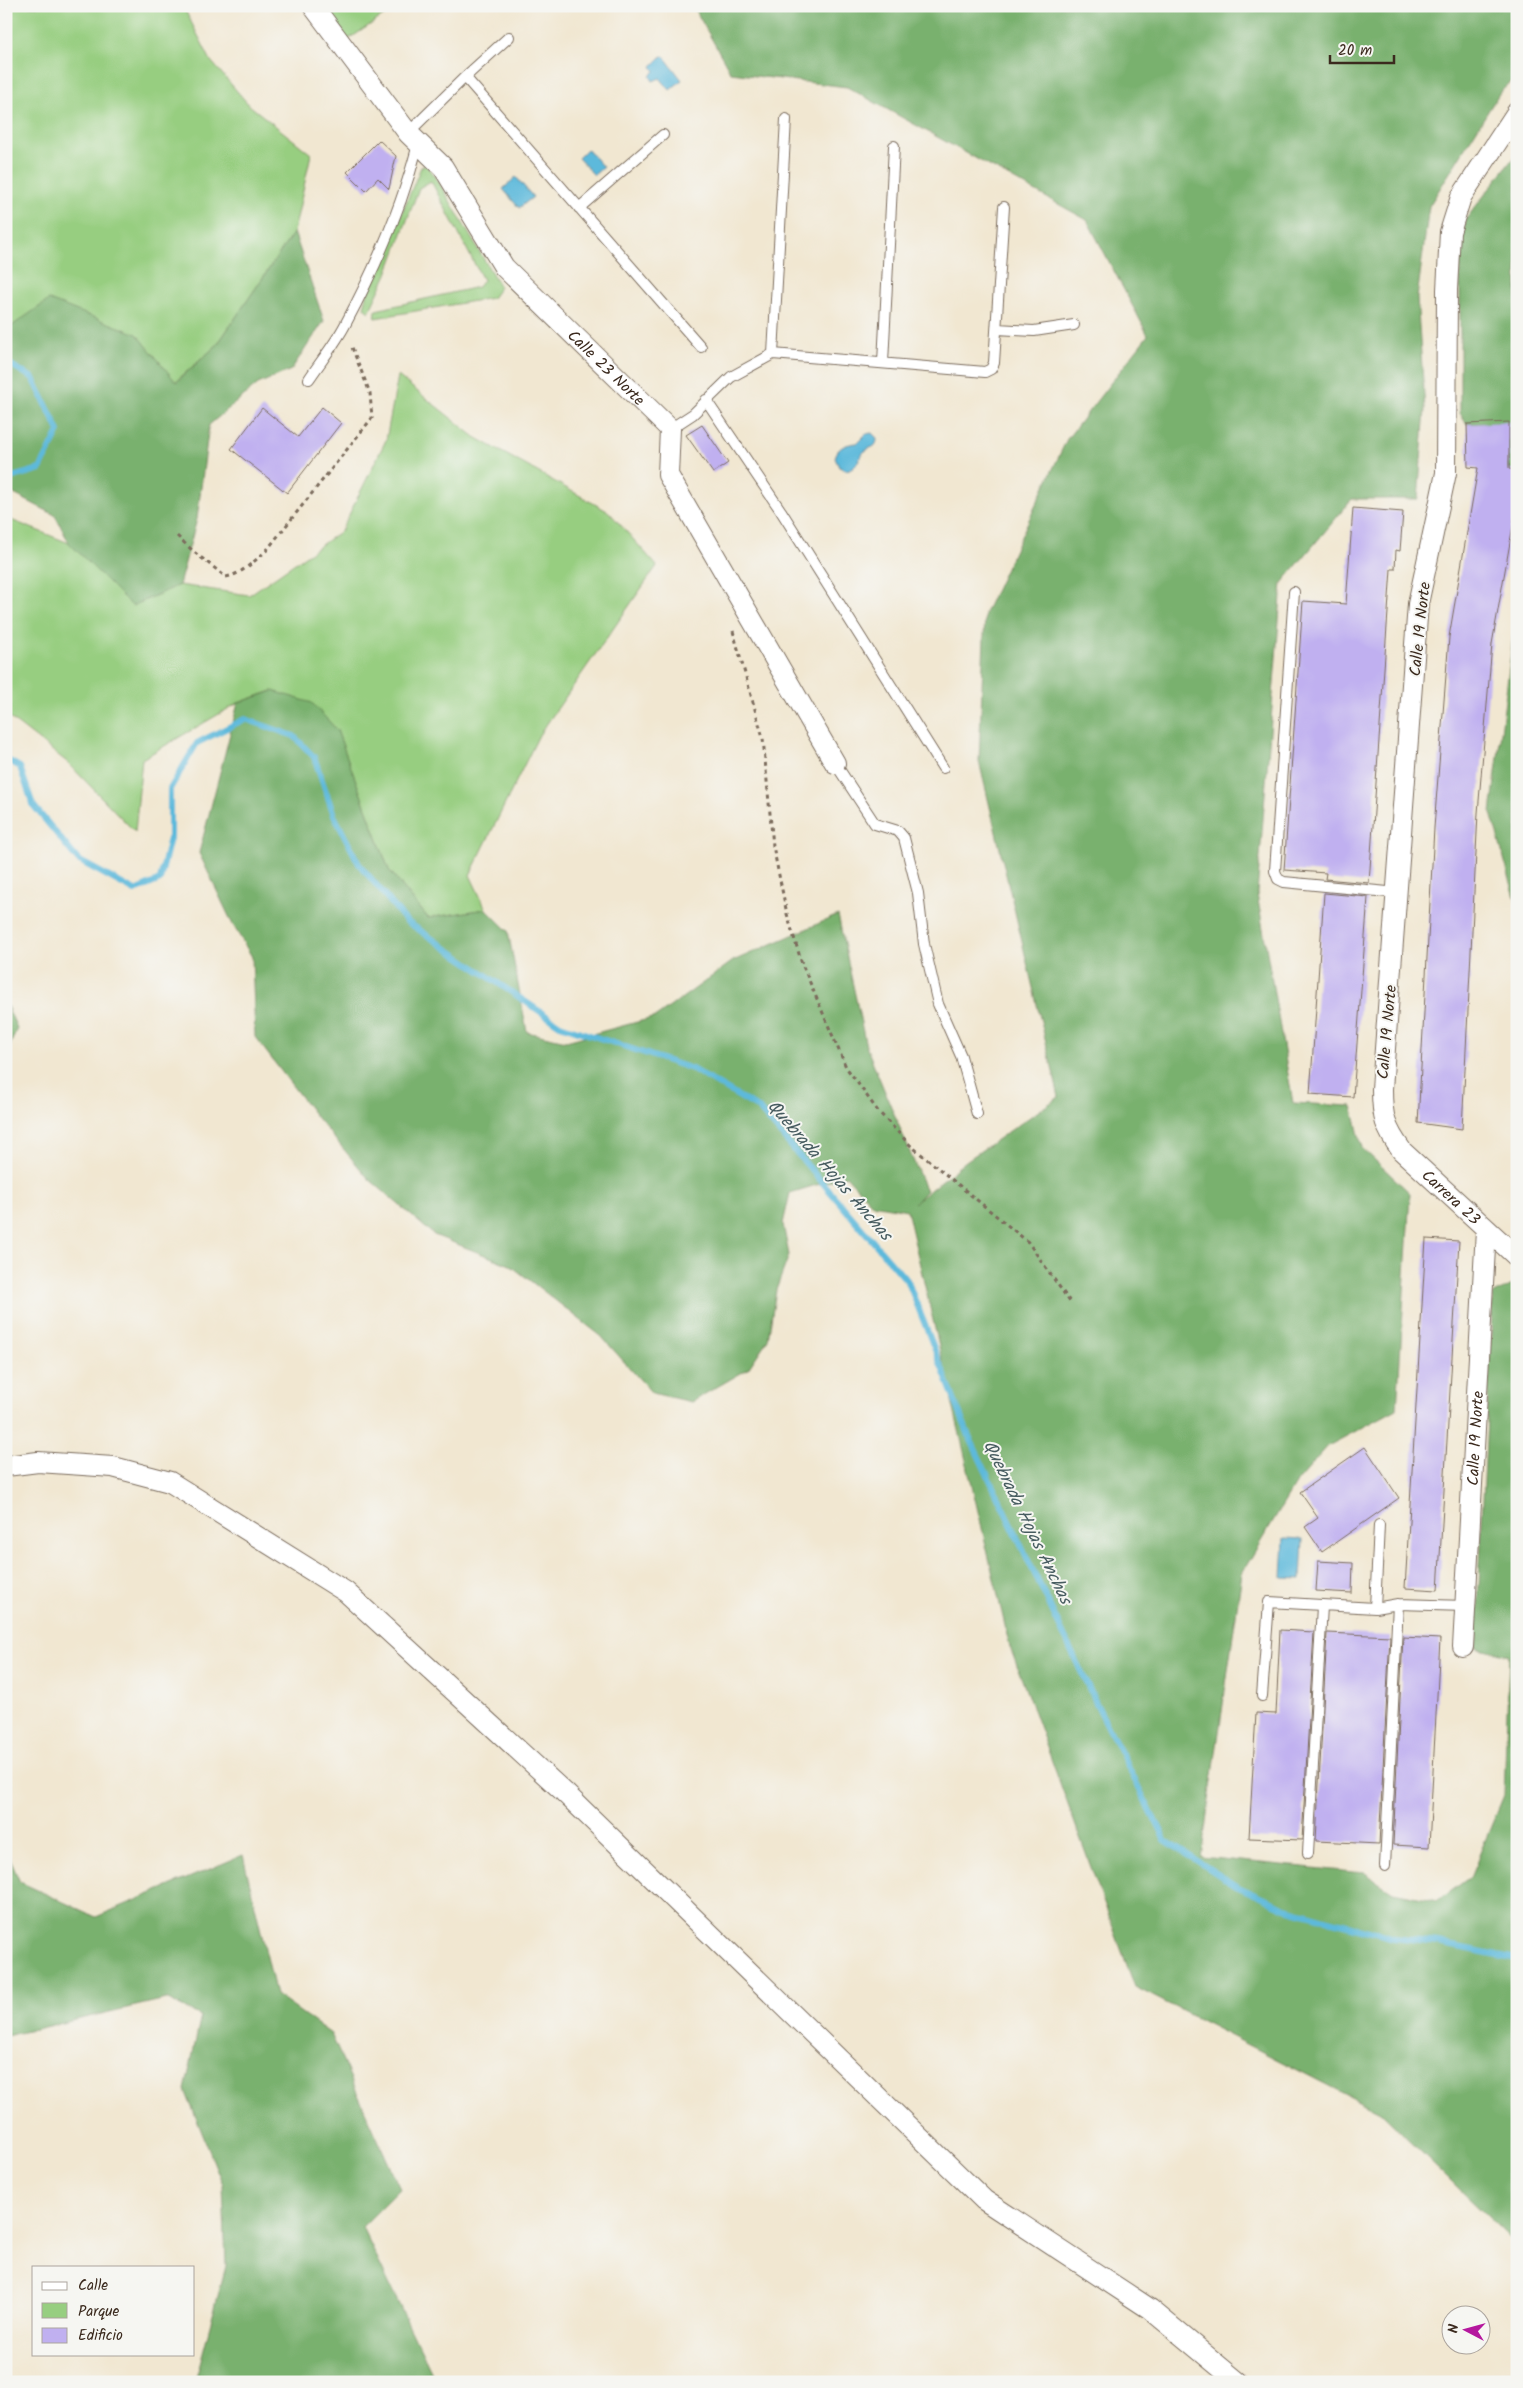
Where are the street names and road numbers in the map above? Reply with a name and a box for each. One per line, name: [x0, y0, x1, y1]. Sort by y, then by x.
street label: Calle 23 Norte: [561, 324, 650, 412]
street label: Calle 19 Norte: [1403, 581, 1438, 677]
street label: Calle 19 Norte: [1371, 984, 1404, 1080]
street label: Carrera 23: [1415, 1164, 1486, 1232]
street label: Calle 19 Norte: [1461, 1390, 1491, 1486]

